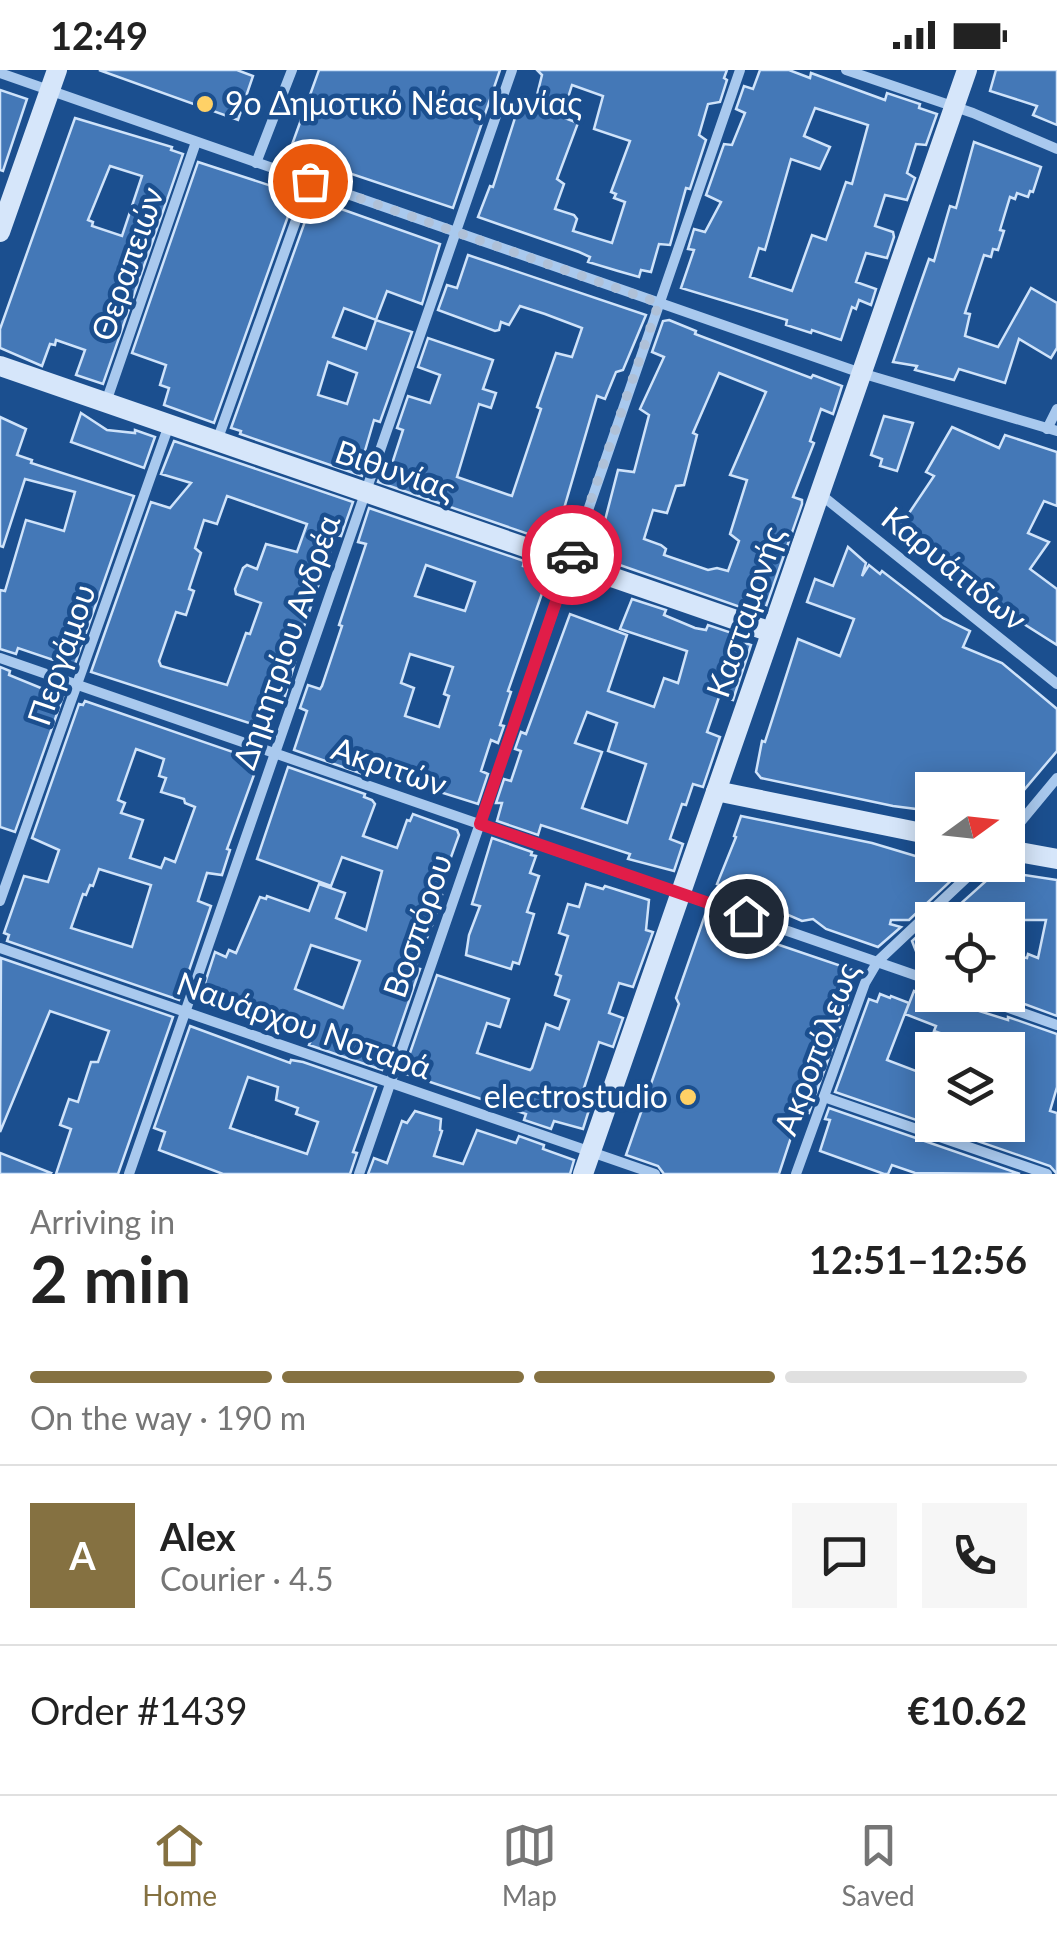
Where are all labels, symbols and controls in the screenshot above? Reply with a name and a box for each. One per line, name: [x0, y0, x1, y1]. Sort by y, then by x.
text: 12:49: [50, 12, 148, 58]
place label: 9ο Δημοτικό Νέας Ιωνίας: [225, 83, 582, 122]
marker: 9ο Δημοτικό Νέας Ιωνίας: [194, 93, 216, 115]
pin: [268, 139, 353, 224]
icon: bag: [283, 154, 338, 209]
street label: Θεραπειών: [82, 181, 171, 346]
street label: Βιθυνίας: [330, 431, 461, 508]
street label: Καρυάτιδων: [875, 498, 1035, 638]
courier: [522, 505, 622, 605]
street label: Δημητρίου Ανδρέα: [224, 509, 347, 774]
street label: Κασταμονής: [697, 521, 792, 702]
icon: car: [545, 528, 600, 583]
street label: Περγάμου: [18, 579, 103, 730]
street label: Ακριτών: [327, 728, 452, 803]
north arrow: [915, 772, 1025, 882]
map controls: [915, 772, 1025, 1142]
street label: Βοσπόρου: [374, 849, 459, 1002]
pin: [704, 874, 789, 959]
icon: home: [719, 889, 774, 944]
button: locate: [915, 902, 1025, 1012]
street label: Ακροπόλεως: [765, 957, 866, 1140]
street label: Ναυάρχου Νοταρά: [172, 963, 437, 1086]
button: layers: [915, 1032, 1025, 1142]
place label: electrostudio: [484, 1076, 668, 1115]
marker: electrostudio: [677, 1086, 699, 1108]
text: Arriving in: [30, 1202, 175, 1241]
text: 12:51–12:56: [809, 1236, 1027, 1282]
text: 2 min: [30, 1239, 191, 1317]
text: On the way · 190 m: [30, 1398, 306, 1437]
button: chat: [792, 1503, 897, 1608]
button: phone: [922, 1503, 1027, 1608]
text: Alex: [160, 1513, 236, 1559]
text: A: [69, 1532, 96, 1578]
text: Courier · 4.5: [160, 1559, 334, 1598]
text: Order #1439: [30, 1687, 247, 1733]
text: €10.62: [908, 1687, 1027, 1733]
tab: Home: [142, 1818, 217, 1912]
tab: Map: [502, 1818, 557, 1912]
tab: Saved: [842, 1818, 915, 1912]

